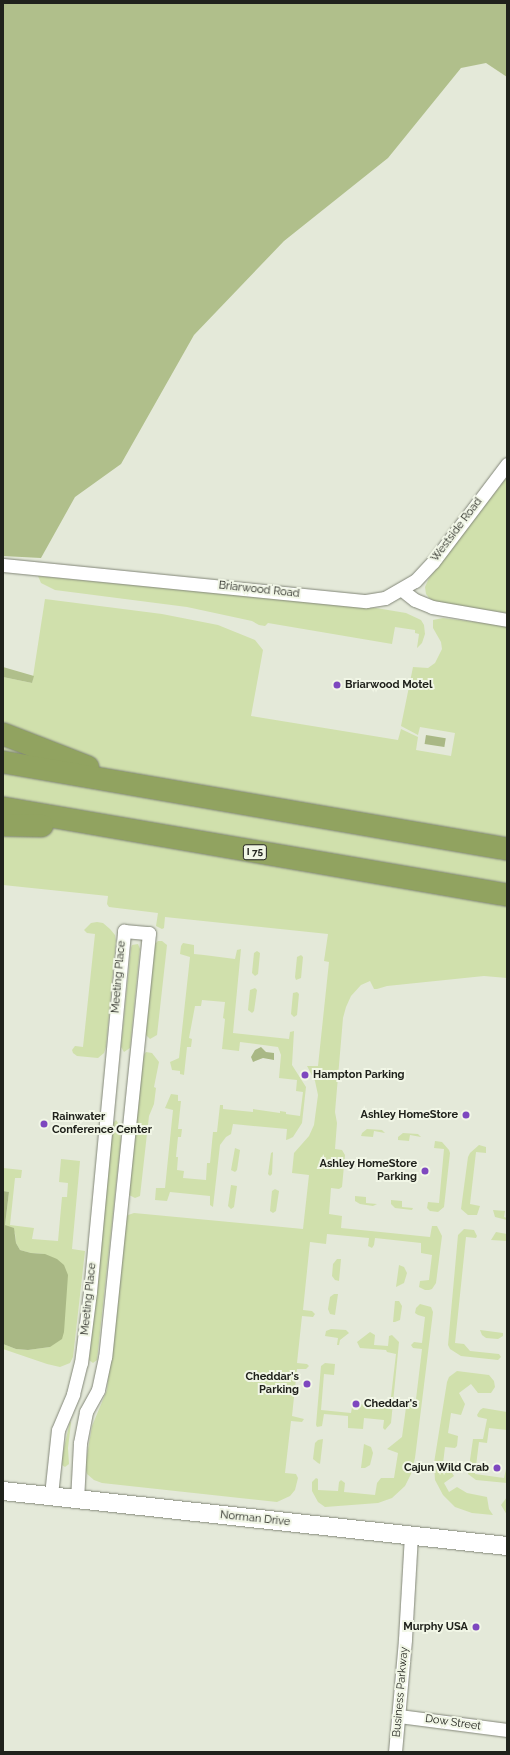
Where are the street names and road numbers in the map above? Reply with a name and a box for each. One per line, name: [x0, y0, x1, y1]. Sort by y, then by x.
street label: Westside Road: [429, 496, 485, 564]
street label: Briarwood Road: [218, 579, 300, 601]
road number: I 75: [242, 844, 268, 860]
street label: Meeting Place: [109, 940, 129, 1014]
street label: Meeting Place: [79, 1262, 99, 1336]
street label: Norman Drive: [219, 1509, 291, 1529]
street label: Business Parkway: [390, 1646, 412, 1738]
street label: Dow Street: [424, 1713, 482, 1733]

